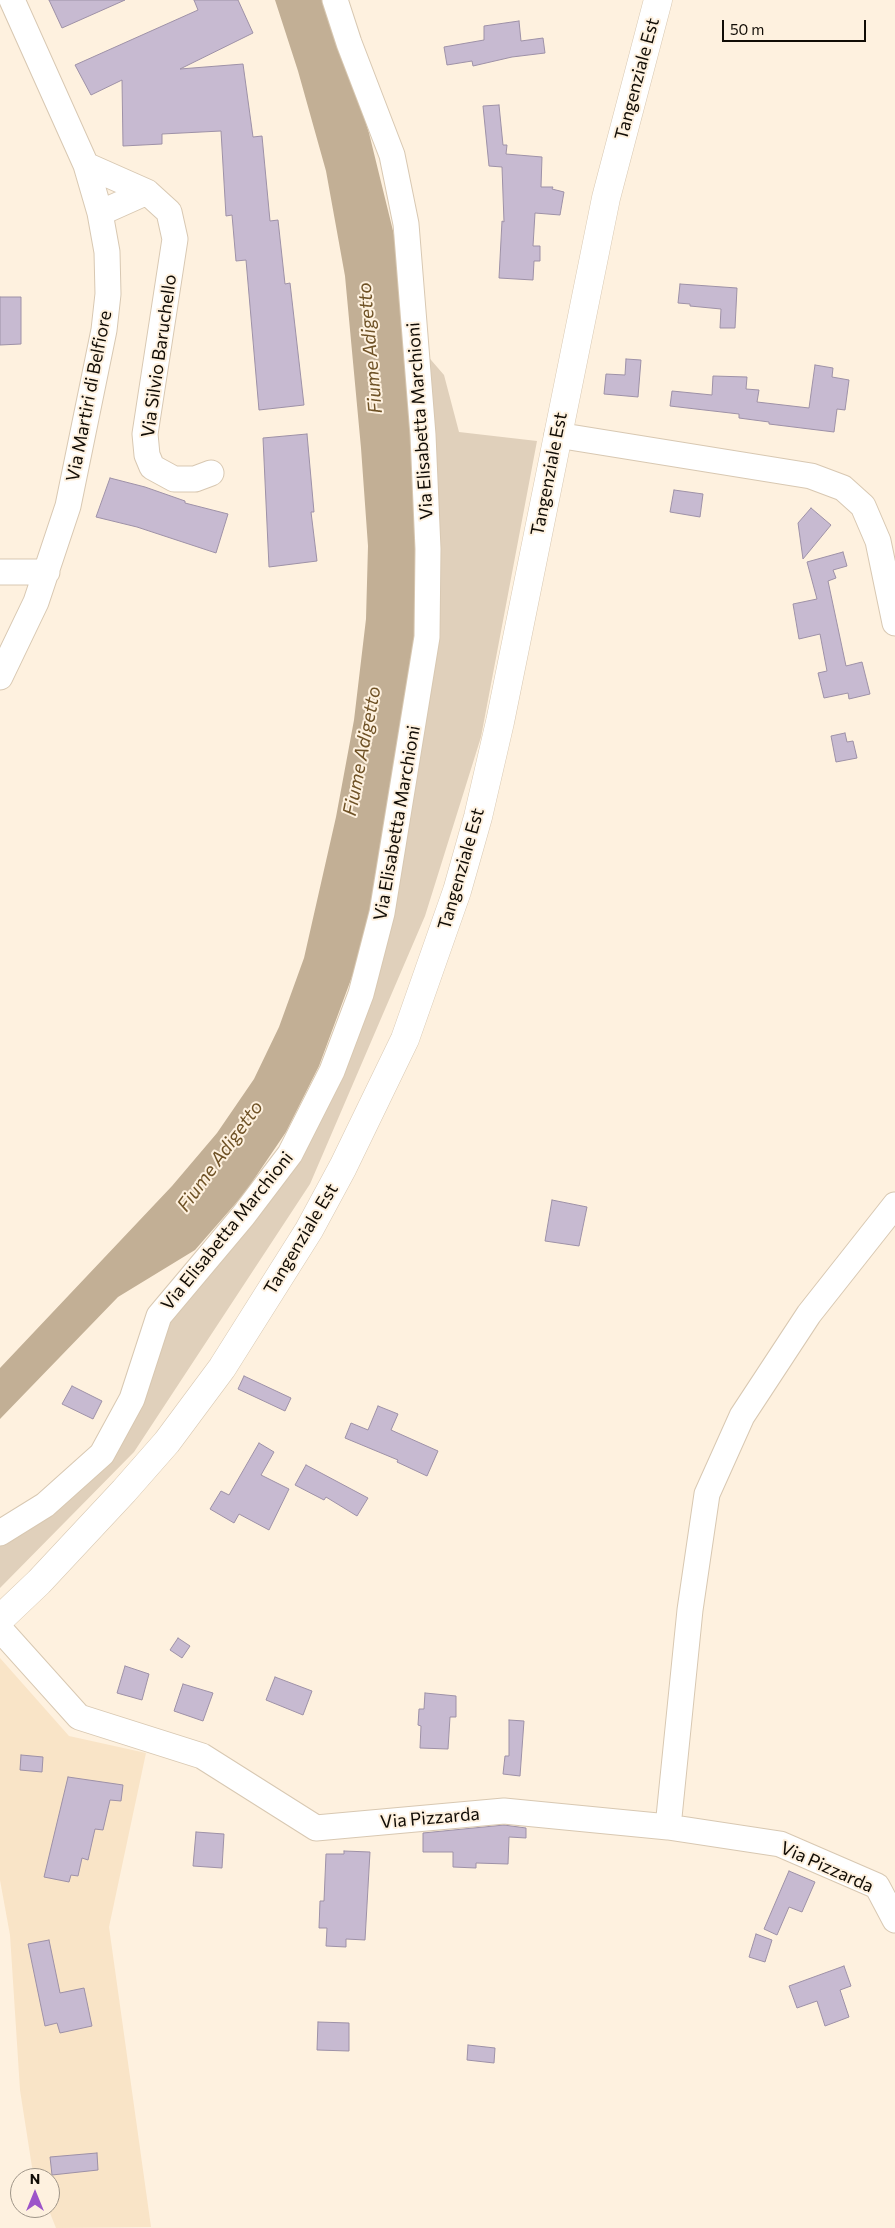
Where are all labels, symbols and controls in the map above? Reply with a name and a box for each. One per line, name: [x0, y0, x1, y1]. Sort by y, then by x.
scale bar: [725, 10, 869, 42]
street label: Tangenziale Est: [610, 15, 664, 143]
text: 50 m: [730, 20, 764, 38]
street label: Via Silvio Baruchello: [137, 273, 181, 439]
water label: Fiume Adigetto: [353, 281, 387, 415]
street label: Via Martiri di Belfiore: [62, 309, 116, 483]
street label: Via Elisabetta Marchioni: [402, 322, 438, 520]
street label: Tangenziale Est: [526, 410, 572, 538]
water label: Fiume Adigetto: [338, 684, 386, 818]
street label: Via Elisabetta Marchioni: [369, 724, 425, 922]
street label: Tangenziale Est: [433, 806, 489, 932]
water label: Fiume Adigetto: [172, 1096, 268, 1216]
street label: Via Elisabetta Marchioni: [156, 1147, 298, 1315]
street label: Tangenziale Est: [259, 1180, 343, 1298]
street label: Via Pizzarda: [379, 1803, 481, 1833]
street label: Via Pizzarda: [777, 1837, 877, 1897]
north arrow: [10, 2168, 60, 2218]
text: N: [30, 2170, 40, 2187]

